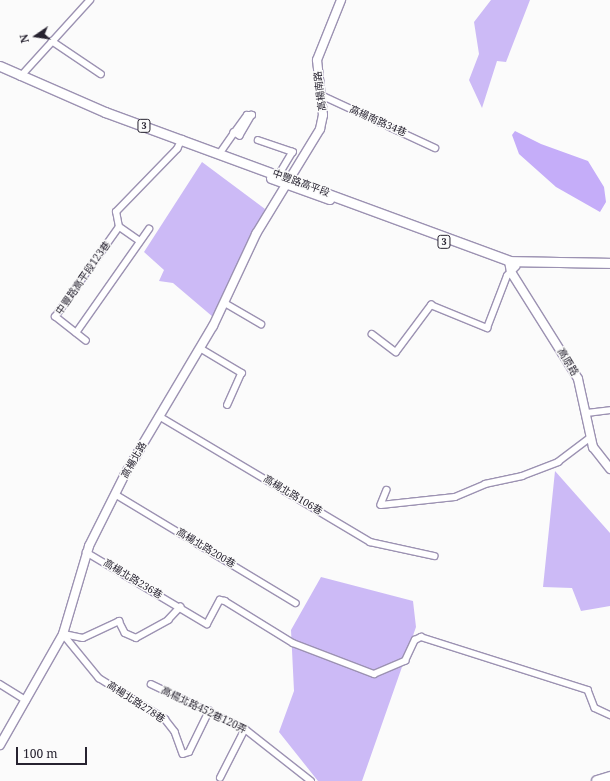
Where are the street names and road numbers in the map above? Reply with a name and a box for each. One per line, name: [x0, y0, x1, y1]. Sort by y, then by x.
street label: 高楊南路: [312, 70, 328, 112]
street label: 高楊南路34巷: [348, 103, 408, 139]
road number: 3: [137, 119, 151, 133]
street label: 中豐路高平段: [271, 167, 331, 199]
road number: 3: [437, 235, 451, 249]
street label: 中豐路高平段123巷: [53, 239, 113, 317]
street label: 高原路: [555, 346, 581, 378]
street label: 高楊北路: [119, 440, 149, 480]
street label: 高楊北路106巷: [261, 473, 325, 517]
street label: 高楊北路200巷: [174, 526, 238, 570]
street label: 高楊北路236巷: [101, 557, 165, 601]
street label: 高楊北路278巷: [105, 679, 167, 725]
street label: 高楊北路452巷120弄: [159, 684, 249, 736]

